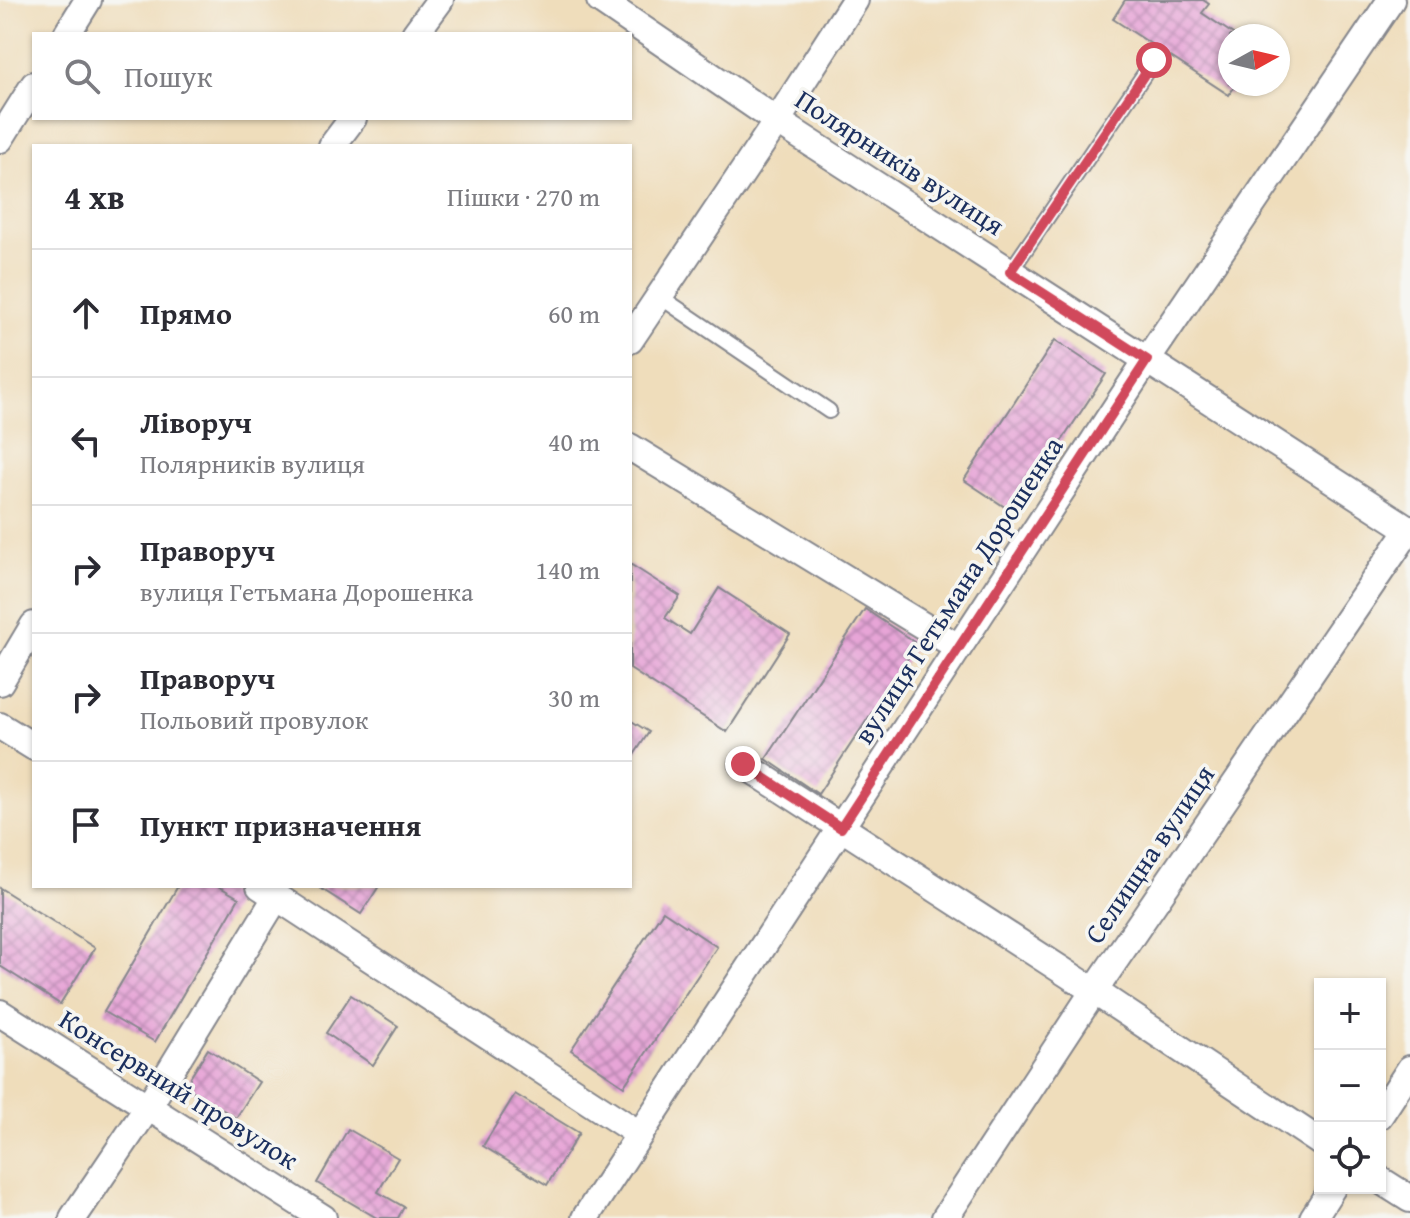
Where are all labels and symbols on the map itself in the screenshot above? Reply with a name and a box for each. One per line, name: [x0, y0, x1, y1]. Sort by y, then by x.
north arrow: [1218, 24, 1290, 96]
route start: [1136, 42, 1172, 78]
street label: Полярників вулиця: [787, 78, 1013, 245]
street label: вулиця Гетьмана Дорошенка: [843, 427, 1073, 751]
route end: [725, 746, 761, 782]
street label: Селищна вулиця: [1073, 756, 1224, 951]
street label: Консервний провулок: [52, 998, 307, 1179]

